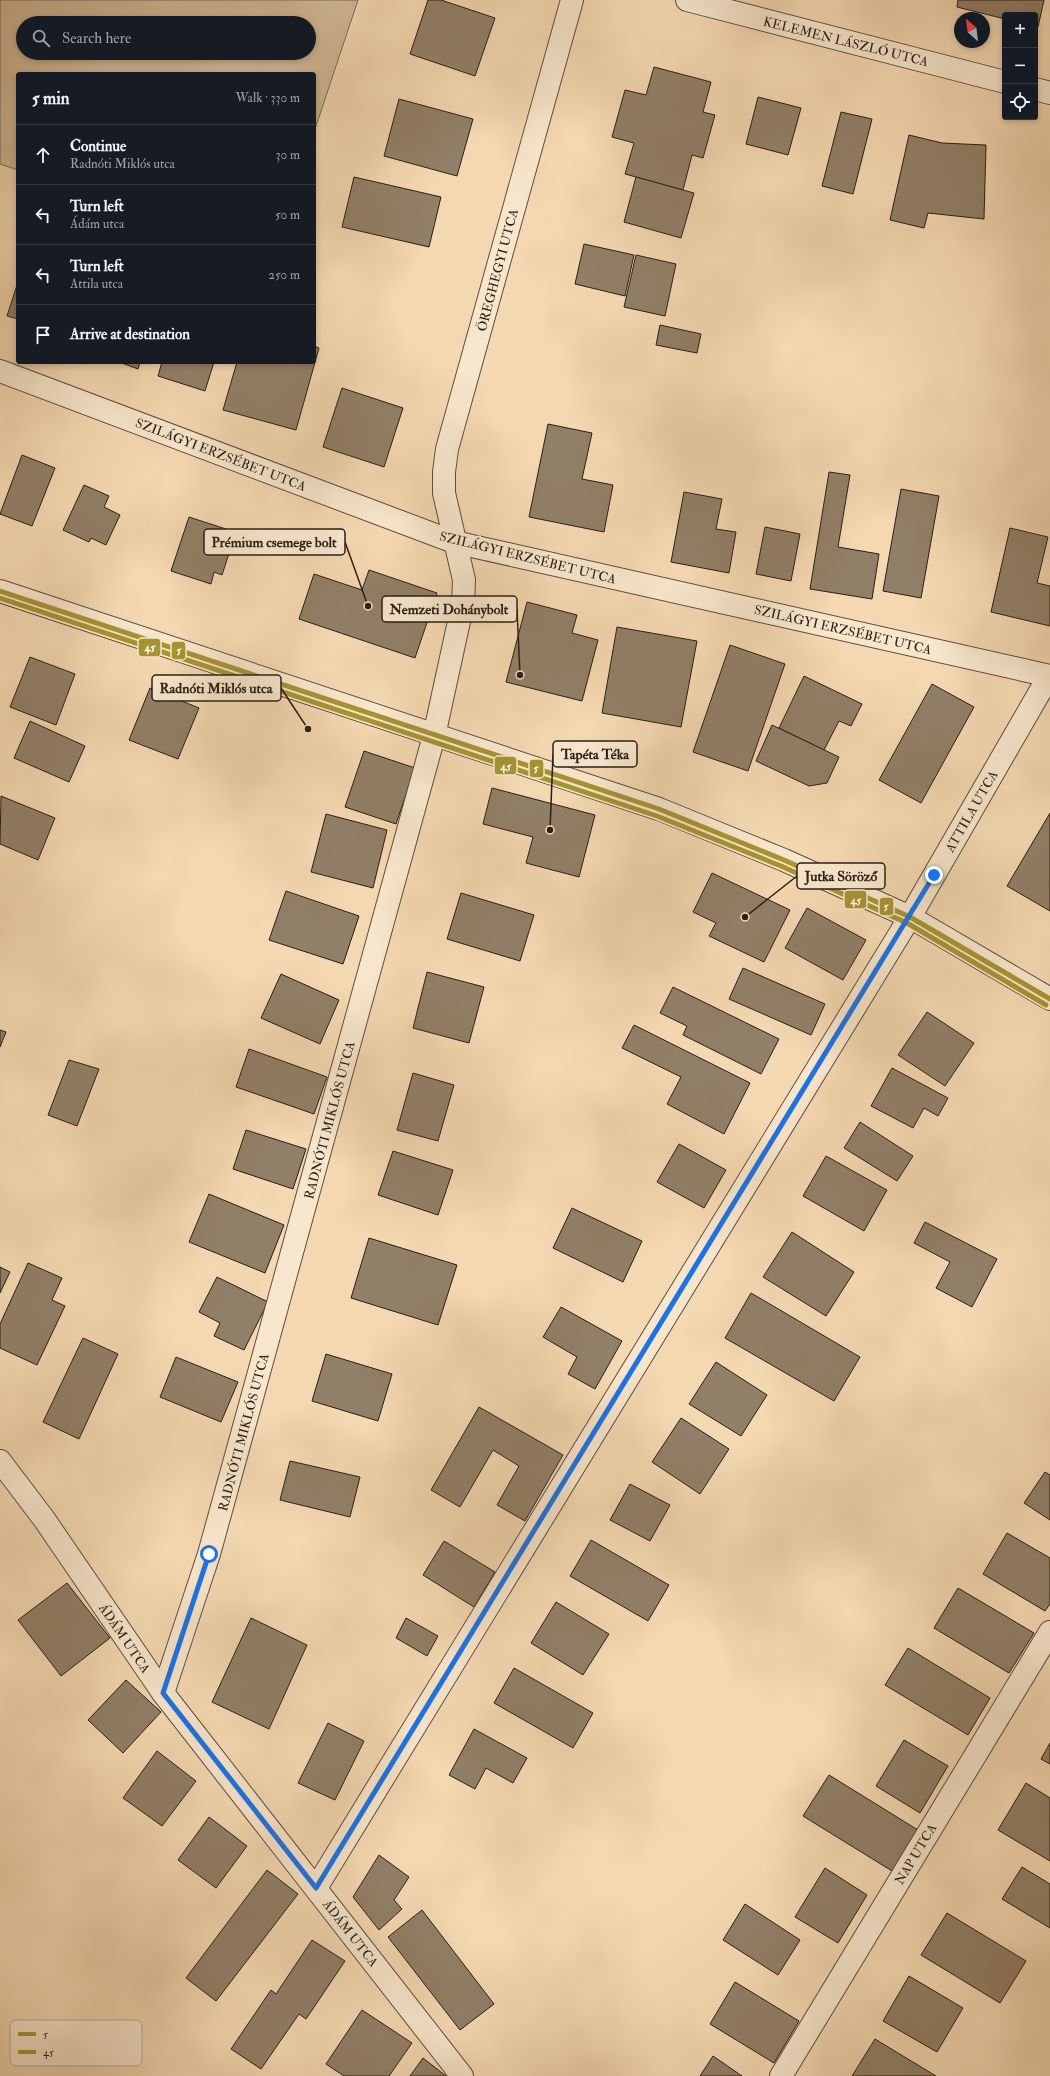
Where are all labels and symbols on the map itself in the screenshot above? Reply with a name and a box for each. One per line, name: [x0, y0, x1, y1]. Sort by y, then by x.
north arrow: [954, 12, 990, 48]
street label: KELEMEN LÁSZLÓ UTCA: [762, 13, 931, 70]
street label: ÖREGHEGYI UTCA: [474, 206, 522, 333]
street label: SZILÁGYI ERZSÉBET UTCA: [133, 414, 309, 495]
street label: SZILÁGYI ERZSÉBET UTCA: [438, 527, 619, 588]
callout: Prémium csemege bolt: [204, 529, 345, 555]
text: Prémium csemege bolt: [212, 534, 337, 552]
callout: Nemzeti Dohánybolt: [382, 596, 517, 622]
text: Nemzeti Dohánybolt: [389, 601, 509, 619]
street label: SZILÁGYI ERZSÉBET UTCA: [753, 601, 934, 658]
line badge: 45: [138, 638, 161, 657]
text: 45: [144, 641, 156, 655]
line badge: 5: [171, 641, 186, 660]
text: 5: [177, 644, 182, 657]
callout: Radnóti Miklós utca: [152, 675, 281, 701]
text: Radnóti Miklós utca: [160, 680, 274, 697]
callout: Tapéta Téka: [553, 741, 637, 767]
text: Tapéta Téka: [560, 746, 630, 764]
line badge: 45: [494, 756, 517, 775]
line badge: 5: [529, 759, 544, 778]
text: 45: [500, 760, 512, 774]
text: 5: [534, 762, 539, 775]
street label: ATTILA UTCA: [942, 767, 1002, 856]
callout: Jutka Söröző: [797, 863, 885, 889]
route end: [925, 866, 943, 884]
text: Jutka Söröző: [804, 868, 878, 886]
line badge: 45: [844, 890, 867, 909]
text: 45: [850, 894, 862, 908]
line badge: 5: [879, 897, 894, 916]
text: 5: [884, 900, 889, 913]
street label: RADNÓTI MIKLÓS UTCA: [300, 1039, 359, 1201]
street label: RADNÓTI MIKLÓS UTCA: [214, 1351, 273, 1513]
route start: [200, 1545, 218, 1563]
street label: ÁDÁM UTCA: [94, 1599, 155, 1677]
street label: NAP UTCA: [891, 1820, 941, 1888]
street label: ÁDÁM UTCA: [318, 1896, 383, 1971]
legend: [10, 2020, 142, 2066]
text: 5: [43, 2028, 48, 2041]
text: 45: [43, 2046, 54, 2059]

